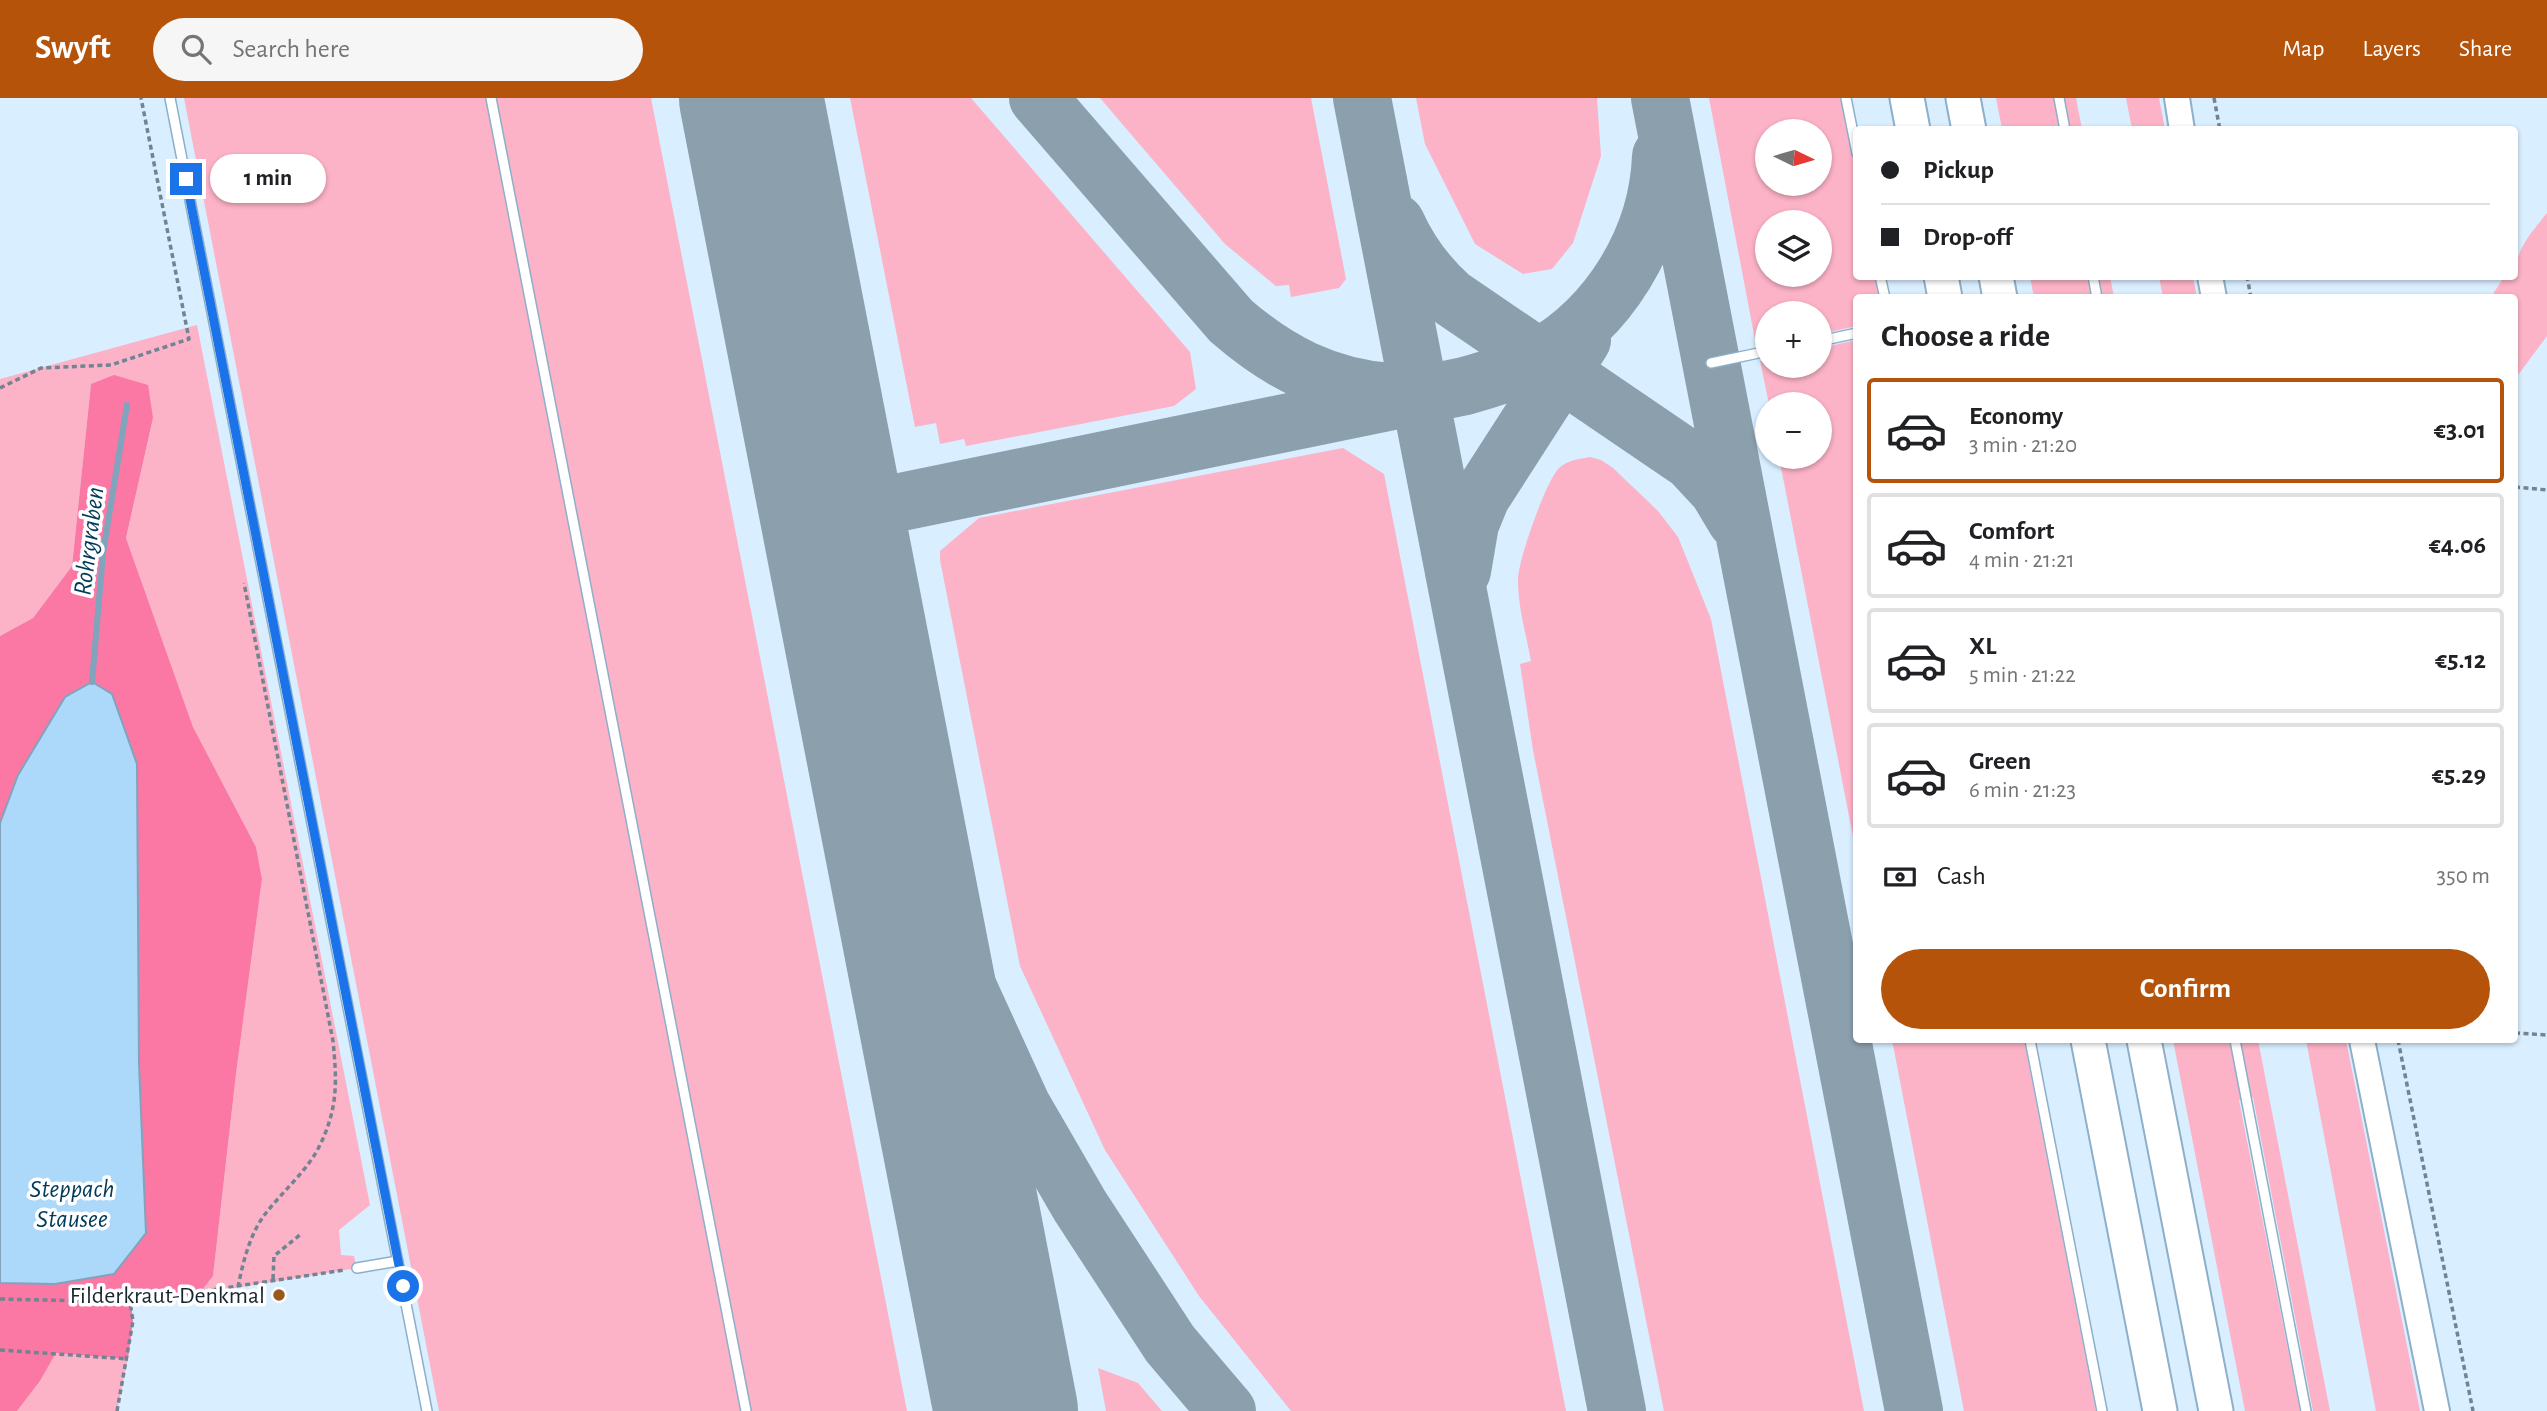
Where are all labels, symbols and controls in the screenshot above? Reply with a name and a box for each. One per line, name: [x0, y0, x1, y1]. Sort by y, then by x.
search box: [153, 18, 643, 81]
icon: search: [177, 30, 215, 68]
text: Swyft: [35, 32, 111, 65]
text: Search here: [233, 36, 350, 62]
text: Map: [2282, 37, 2324, 61]
text: Layers: [2362, 37, 2421, 61]
text: Share: [2459, 37, 2512, 61]
north arrow: [1755, 119, 1832, 196]
map controls: [1755, 119, 1832, 469]
callout: 1 min: [210, 154, 326, 204]
text: Pickup: [1923, 157, 1994, 183]
route end: [170, 163, 202, 195]
text: 1 min: [244, 167, 292, 190]
button: layers: [1755, 210, 1832, 287]
text: Drop-off: [1923, 224, 2012, 250]
button: +: [1755, 301, 1832, 378]
text: Choose a ride: [1881, 320, 2050, 352]
button: −: [1755, 392, 1832, 469]
icon: car: [1885, 399, 1948, 462]
text: Economy: [1969, 403, 2063, 429]
text: €3.01: [2434, 417, 2486, 443]
text: 3 min · 21:20: [1969, 434, 2077, 457]
water label: Rohrgraben: [69, 485, 109, 597]
icon: car: [1885, 514, 1948, 577]
text: Comfort: [1969, 518, 2054, 544]
text: €4.06: [2429, 532, 2486, 558]
text: 4 min · 21:21: [1969, 549, 2075, 572]
icon: car: [1885, 629, 1948, 692]
text: XL: [1969, 633, 1996, 659]
text: €5.12: [2435, 647, 2486, 673]
text: 5 min · 21:22: [1969, 664, 2076, 687]
icon: car: [1885, 744, 1948, 807]
text: Green: [1969, 748, 2031, 774]
text: €5.29: [2432, 762, 2486, 788]
text: 6 min · 21:23: [1969, 779, 2076, 802]
icon: cash: [1881, 858, 1919, 896]
text: Cash: [1937, 863, 1986, 889]
text: 350 m: [2437, 865, 2490, 888]
button: Confirm: [1881, 949, 2490, 1029]
water label: Steppach Stausee: [30, 1176, 114, 1232]
route start: [387, 1270, 419, 1302]
place label: Filderkraut-Denkmal: [70, 1284, 265, 1308]
marker: Filderkraut-Denkmal: [271, 1287, 287, 1303]

